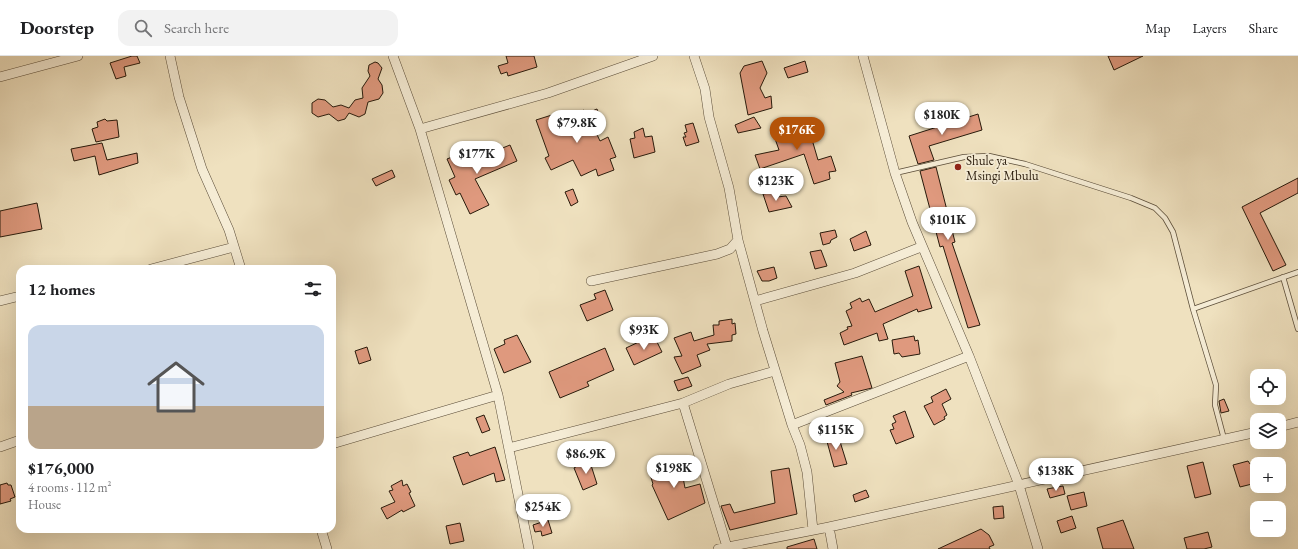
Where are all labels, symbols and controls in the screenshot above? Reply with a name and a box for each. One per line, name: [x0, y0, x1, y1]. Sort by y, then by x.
search box: [118, 10, 398, 46]
text: Doorstep: [20, 15, 94, 40]
icon: search: [132, 17, 154, 39]
text: Search here: [164, 18, 229, 37]
text: Map: [1145, 19, 1170, 37]
text: Layers: [1192, 19, 1227, 37]
text: Share: [1249, 19, 1278, 37]
pin: $180K: [914, 102, 970, 136]
text: $180K: [924, 106, 960, 123]
pin: $79.8K: [544, 110, 610, 144]
text: $79.8K: [557, 114, 597, 131]
pin: $176K: [769, 117, 825, 151]
text: $176K: [779, 121, 815, 138]
pin: $177K: [449, 141, 505, 175]
text: $177K: [459, 145, 495, 162]
place label: Shule ya Msingi Mbulu: [966, 152, 1039, 184]
marker: Shule ya Msingi Mbulu: [953, 162, 963, 172]
pin: $123K: [748, 168, 804, 202]
text: $123K: [758, 172, 794, 189]
pin: $101K: [920, 207, 976, 241]
text: $101K: [930, 211, 966, 228]
text: 12 homes: [28, 278, 95, 300]
icon: filters: [302, 278, 324, 300]
pin: $93K: [620, 317, 668, 351]
text: $93K: [629, 321, 659, 338]
icon: home: [140, 351, 212, 423]
map controls: [1250, 369, 1286, 537]
button: locate: [1250, 369, 1286, 405]
button: layers: [1250, 413, 1286, 449]
pin: $115K: [808, 417, 864, 451]
text: $115K: [818, 421, 854, 438]
pin: $86.9K: [553, 441, 619, 475]
text: $86.9K: [566, 445, 606, 462]
pin: $198K: [646, 455, 702, 489]
text: $176,000: [28, 457, 94, 479]
button: +: [1250, 457, 1286, 493]
pin: $138K: [1028, 458, 1084, 492]
text: $198K: [656, 459, 692, 476]
text: $138K: [1038, 462, 1074, 479]
text: 4 rooms · 112 m²: [28, 479, 112, 496]
pin: $254K: [515, 494, 571, 528]
text: House: [28, 496, 61, 513]
text: $254K: [525, 498, 561, 515]
button: −: [1250, 501, 1286, 537]

